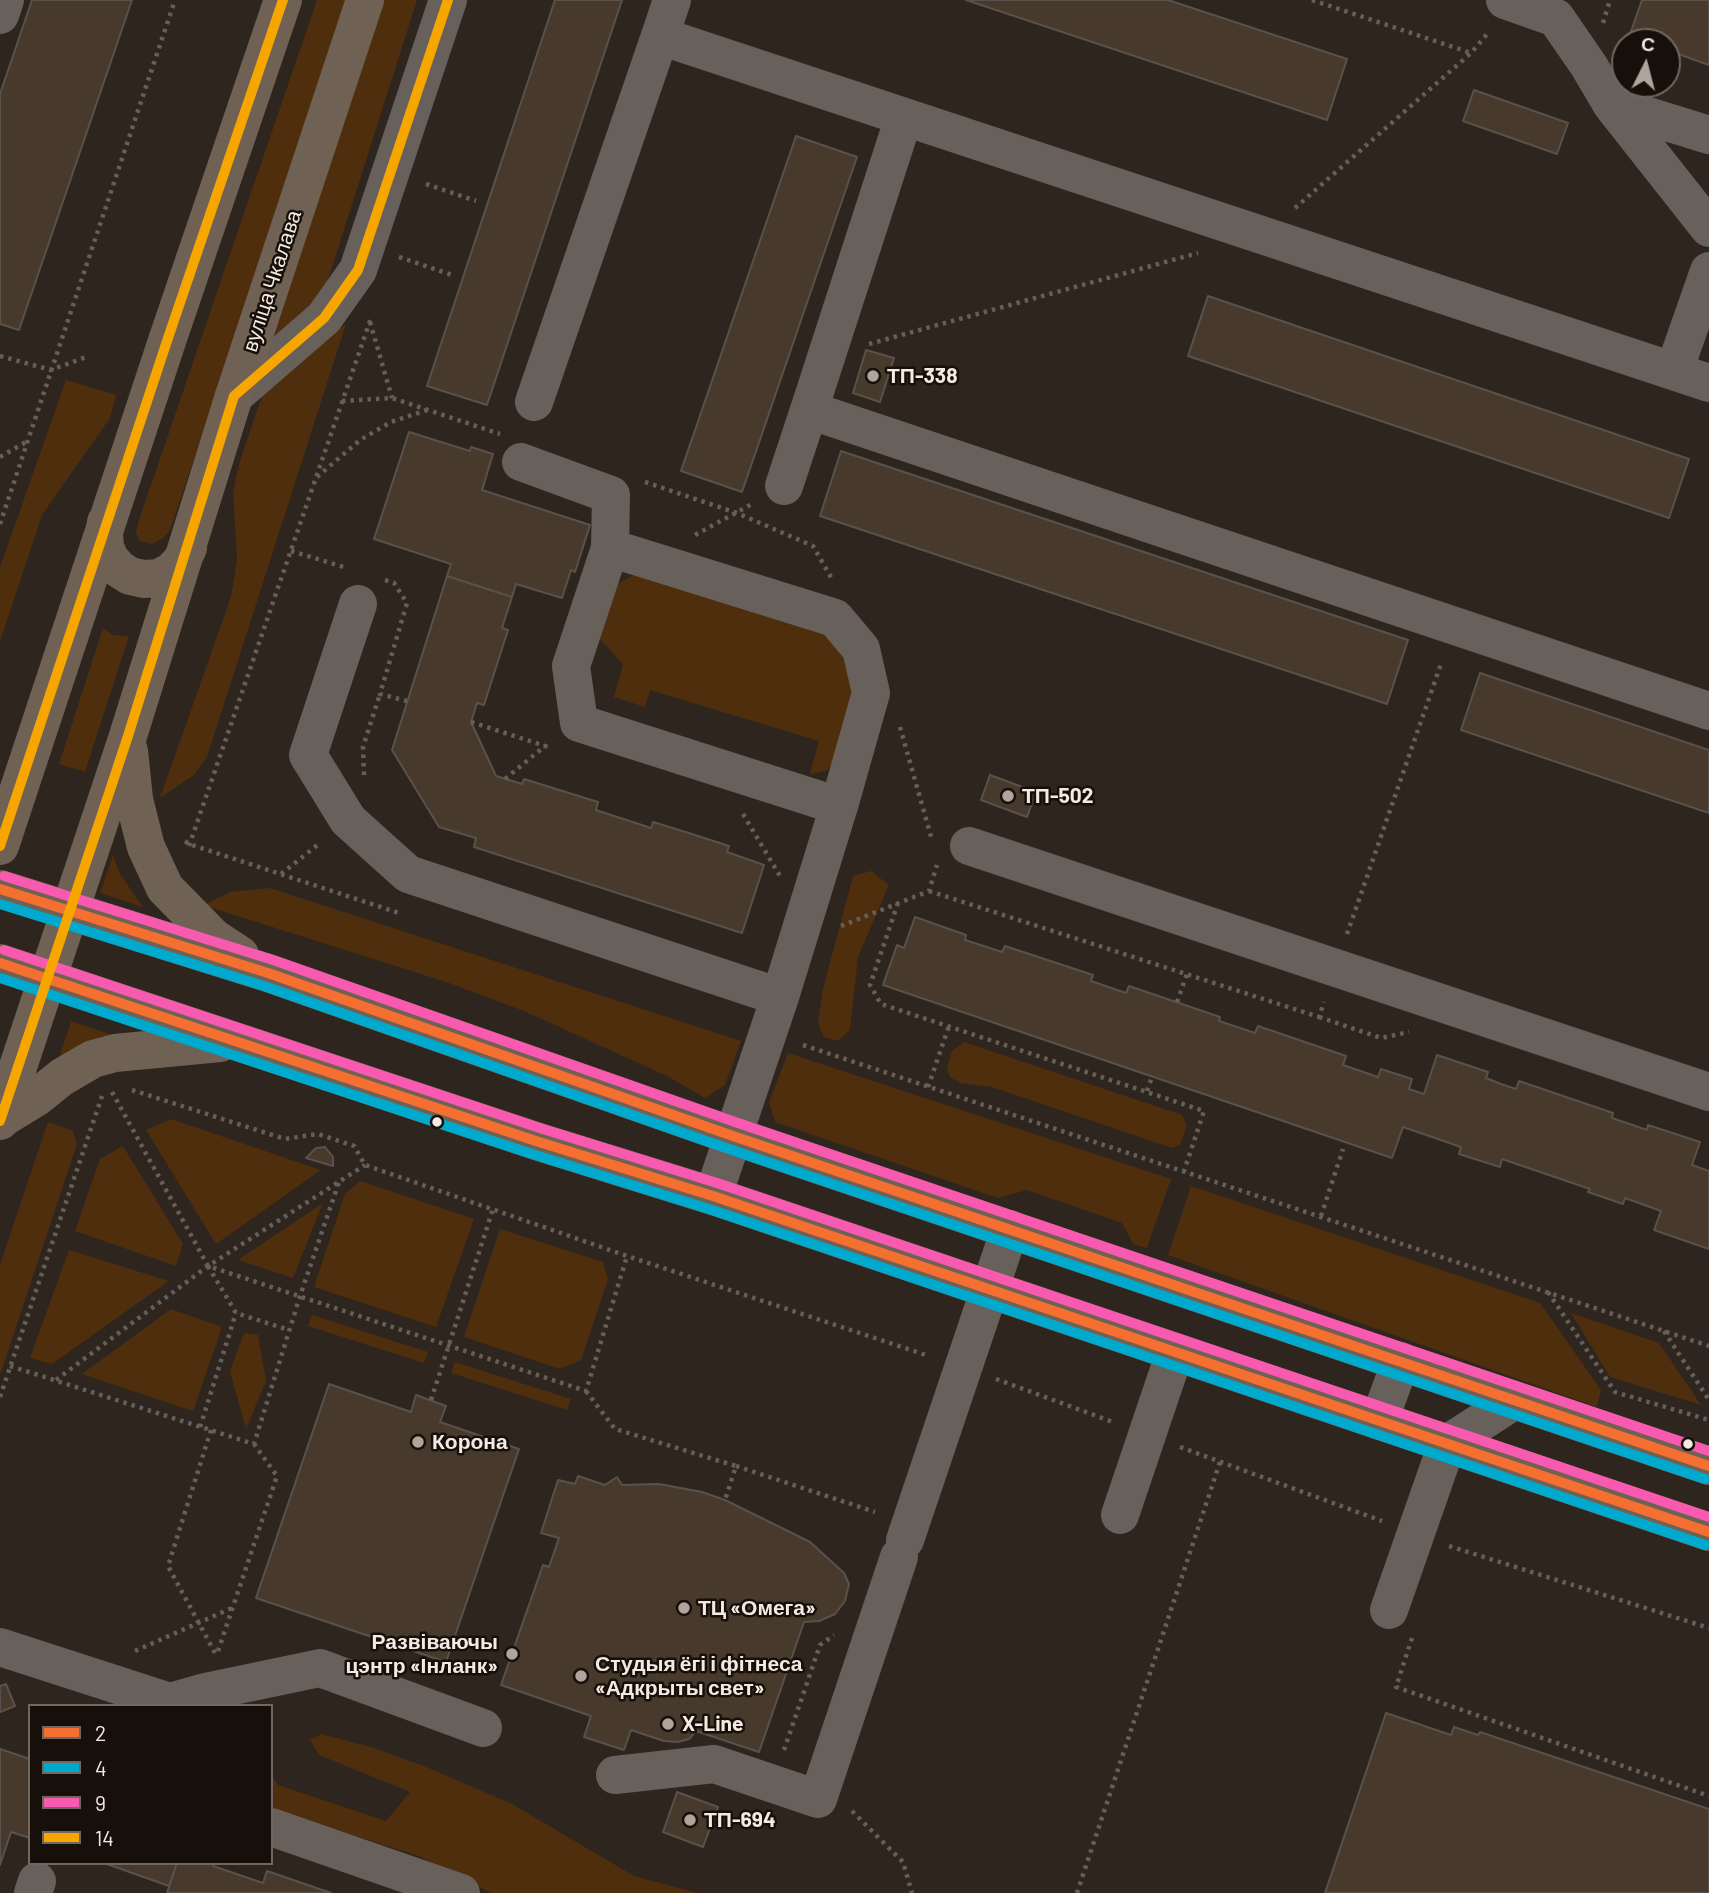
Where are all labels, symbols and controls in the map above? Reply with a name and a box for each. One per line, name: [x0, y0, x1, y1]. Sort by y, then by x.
north arrow: [1611, 28, 1681, 98]
text: С: [1640, 31, 1656, 56]
street label: вуліца Чкалава: [237, 207, 307, 355]
place label: ТП-338: [887, 363, 958, 389]
marker: ТП-338: [865, 368, 881, 384]
place label: ТП-502: [1022, 783, 1094, 809]
marker: ТП-502: [1000, 788, 1016, 804]
unlabelled marker: [430, 1115, 444, 1129]
place label: Корона: [432, 1429, 508, 1455]
marker: Корона: [410, 1434, 426, 1450]
unlabelled marker: [1681, 1437, 1695, 1451]
place label: ТЦ «Омега»: [698, 1595, 816, 1621]
marker: ТЦ «Омега»: [676, 1600, 692, 1616]
place label: Развіваючы цэнтр «Інланк»: [345, 1629, 498, 1679]
marker: Развіваючы цэнтр «Інланк»: [504, 1646, 520, 1662]
place label: Студыя ёгі і фітнеса «Адкрыты свет»: [595, 1651, 803, 1701]
marker: Студыя ёгі і фітнеса «Адкрыты свет»: [573, 1668, 589, 1684]
legend: [28, 1704, 273, 1865]
place label: X-Line: [682, 1711, 743, 1737]
marker: X-Line: [660, 1716, 676, 1732]
text: 2: [95, 1720, 106, 1745]
text: 4: [95, 1755, 107, 1780]
text: 9: [95, 1790, 106, 1815]
place label: ТП-694: [704, 1807, 776, 1833]
marker: ТП-694: [682, 1812, 698, 1828]
text: 14: [95, 1825, 114, 1850]

